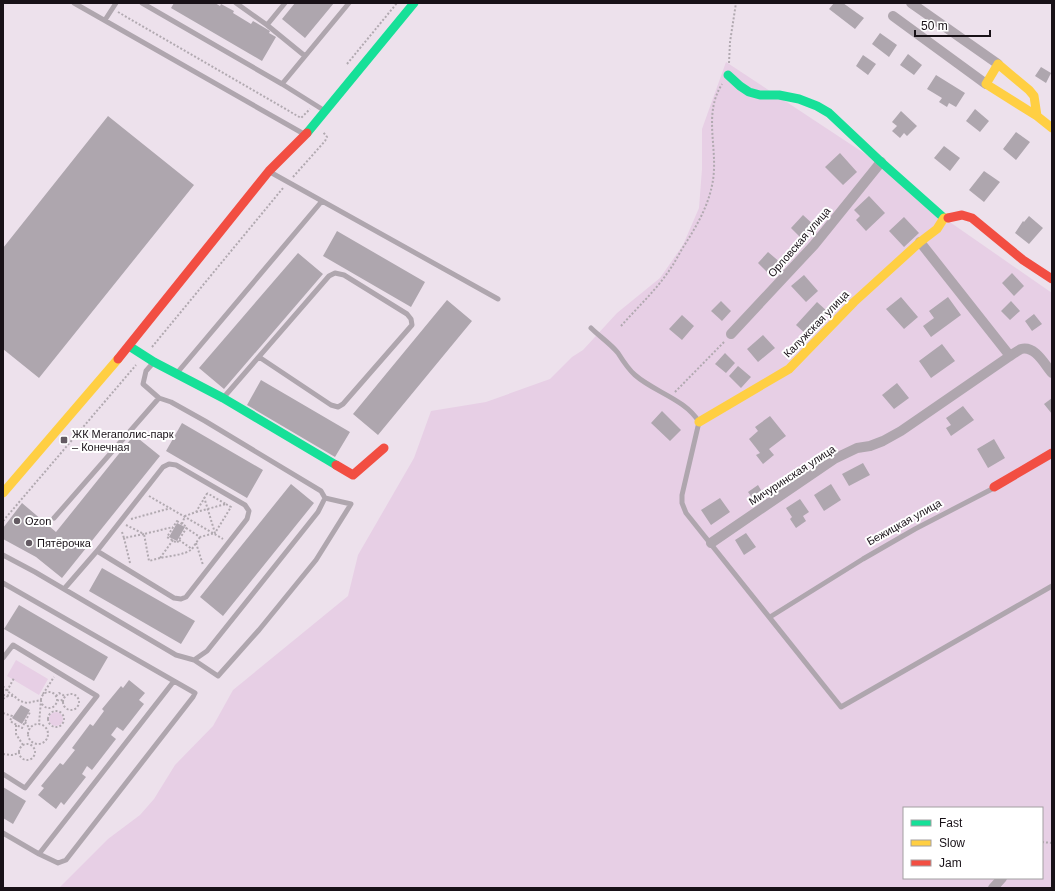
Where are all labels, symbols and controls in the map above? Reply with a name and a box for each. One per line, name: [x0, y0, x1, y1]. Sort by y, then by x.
scale bar: [915, 12, 990, 38]
text: 50 m: [921, 19, 948, 33]
street label: Орловская улица: [765, 204, 833, 279]
street label: Калужская улица: [781, 288, 851, 360]
place label: ЖК Мегаполис-парк – Конечная: [72, 428, 174, 453]
marker: ЖК Мегаполис-парк – Конечная: [59, 435, 69, 445]
street label: Мичуринская улица: [747, 442, 838, 507]
street label: Бежицкая улица: [865, 496, 944, 547]
place label: Ozon: [25, 515, 51, 527]
marker: Ozon: [12, 516, 22, 526]
place label: Пятёрочка: [37, 537, 92, 549]
marker: Пятёрочка: [24, 538, 34, 548]
legend: [903, 807, 1043, 879]
text: Fast: [939, 816, 963, 830]
text: Slow: [939, 836, 965, 850]
text: Jam: [939, 856, 962, 870]

